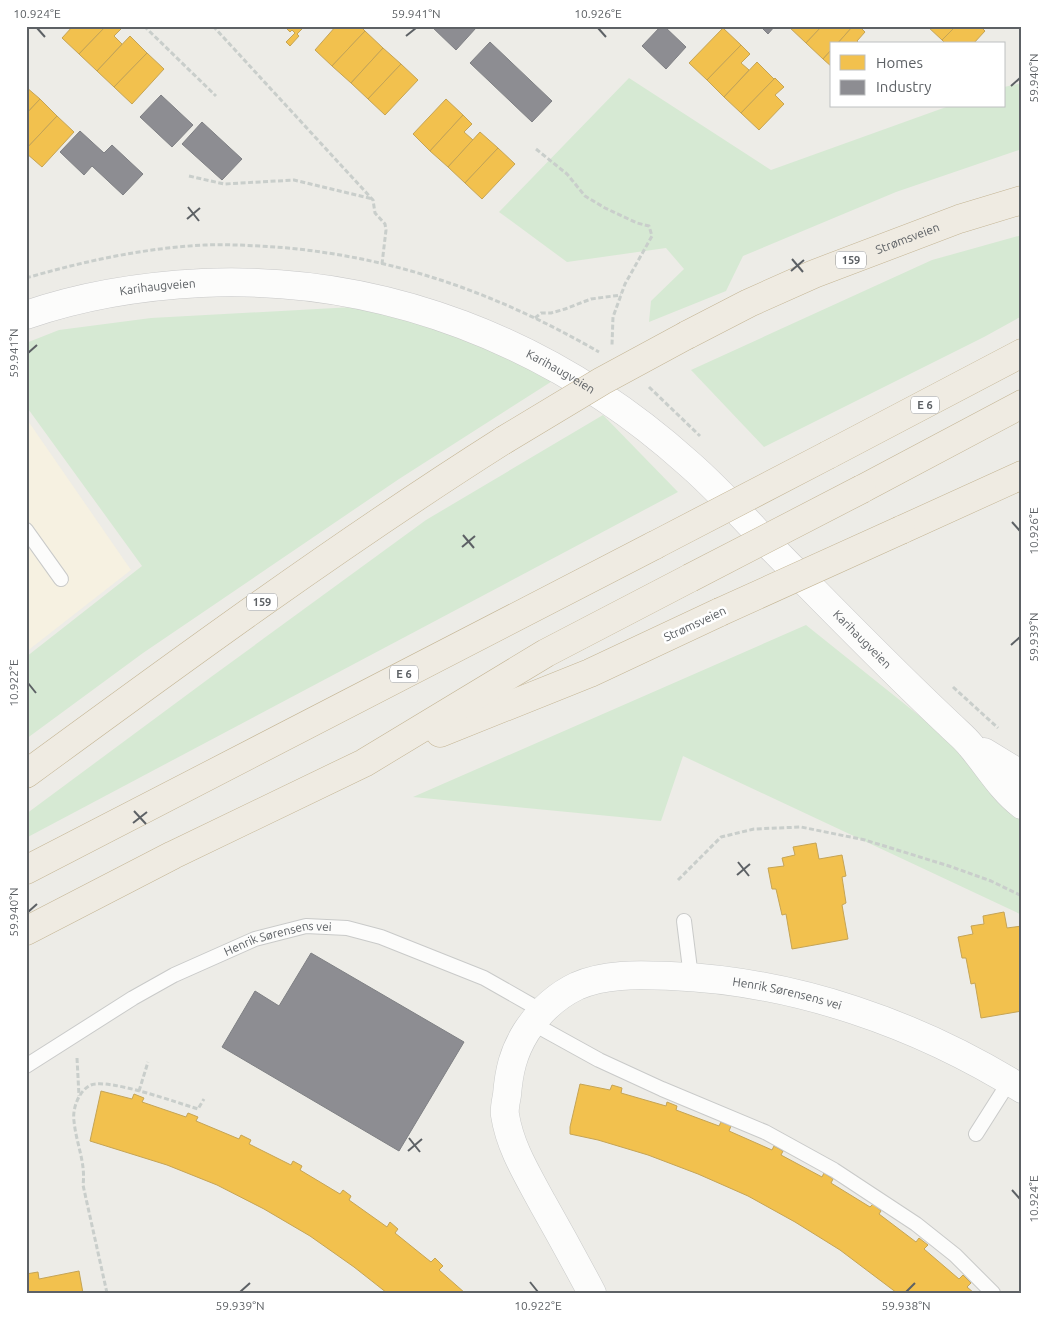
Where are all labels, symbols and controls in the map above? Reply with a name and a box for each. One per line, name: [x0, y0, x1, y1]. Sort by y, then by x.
text: 10.924°E: [13, 7, 61, 20]
text: 59.941°N: [391, 7, 441, 20]
text: 10.926°E: [574, 7, 622, 20]
legend: [830, 42, 1006, 108]
text: 59.940°N: [1027, 53, 1040, 103]
text: Homes: [876, 54, 923, 71]
text: Industry: [876, 78, 931, 95]
street label: Strømsveien: [874, 220, 941, 256]
road number: 159: [836, 252, 866, 268]
street label: Karihaugveien: [119, 276, 196, 297]
text: 59.941°N: [7, 328, 20, 378]
street label: Karihaugveien: [524, 347, 597, 396]
road number: E 6: [911, 396, 939, 414]
text: 10.926°E: [1027, 507, 1040, 555]
road number: 159: [247, 594, 277, 610]
street label: Strømsveien: [662, 604, 728, 644]
street label: Karihaugveien: [831, 607, 894, 671]
text: 59.939°N: [1027, 612, 1040, 662]
text: 10.922°E: [7, 659, 20, 707]
road number: E 6: [390, 666, 418, 682]
text: 59.940°N: [7, 887, 20, 937]
street label: Henrik Sørensens vei: [222, 919, 332, 958]
street label: Henrik Sørensens vei: [732, 975, 843, 1012]
text: 10.924°E: [1027, 1175, 1040, 1223]
text: 59.939°N: [215, 1299, 265, 1312]
text: 10.922°E: [514, 1299, 562, 1312]
text: 59.938°N: [881, 1299, 931, 1312]

